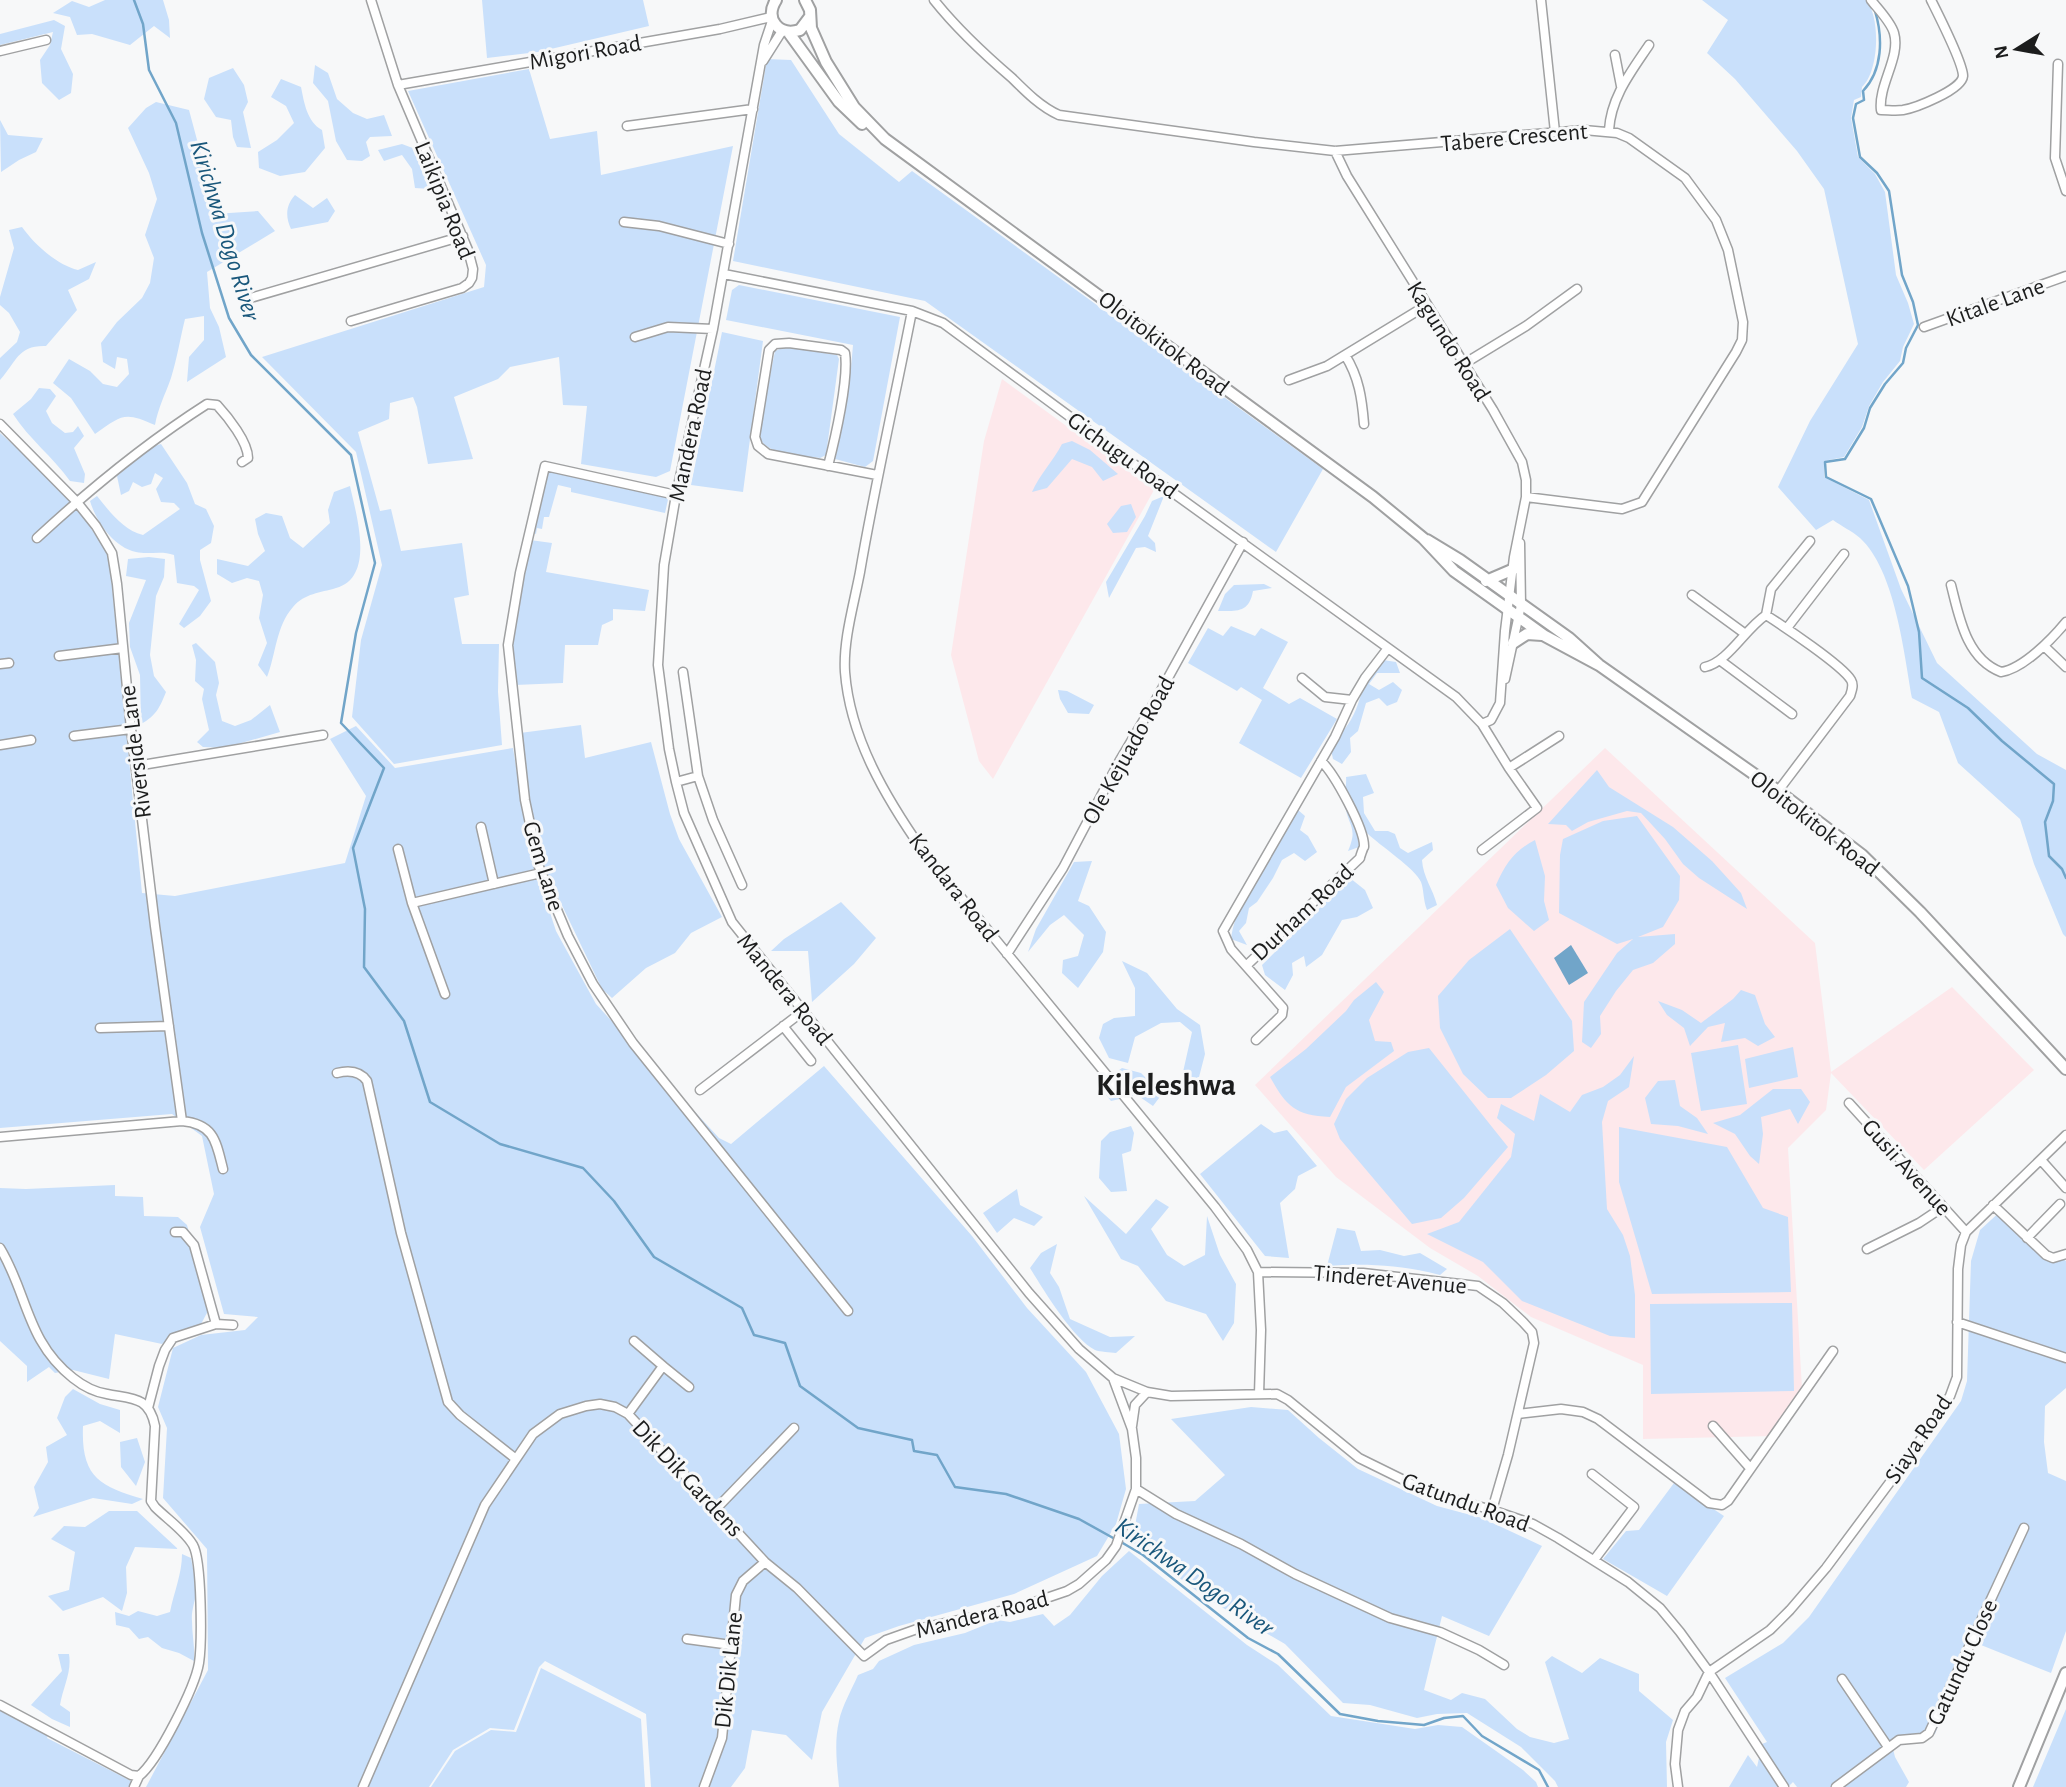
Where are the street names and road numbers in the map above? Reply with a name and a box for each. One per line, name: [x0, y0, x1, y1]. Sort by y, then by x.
street label: Migori Road: [527, 31, 643, 75]
street label: Tabere Crescent: [1440, 120, 1589, 156]
street label: Laikipia Road: [410, 138, 479, 263]
street label: Kitale Lane: [1943, 274, 2048, 332]
street label: Kagundo Road: [1402, 278, 1494, 406]
street label: Oloitokitok Road: [1094, 287, 1233, 400]
street label: Mandera Road: [665, 366, 717, 504]
street label: Gichugu Road: [1063, 408, 1182, 504]
street label: Ole Kejuado Road: [1078, 672, 1179, 829]
street label: Riverside Lane: [116, 684, 156, 820]
street label: Oloitokitok Road: [1745, 766, 1883, 881]
street label: Gem Lane: [518, 819, 568, 914]
street label: Kandara Road: [904, 829, 1003, 946]
street label: Durham Road: [1247, 860, 1358, 966]
street label: Mandera Road: [732, 929, 836, 1050]
street label: Gusii Avenue: [1857, 1115, 1956, 1221]
street label: Tinderet Avenue: [1312, 1261, 1468, 1299]
street label: Siaya Road: [1881, 1391, 1957, 1488]
street label: Dik Dik Gardens: [627, 1416, 747, 1542]
street label: Gatundu Road: [1399, 1469, 1533, 1537]
street label: Mandera Road: [913, 1587, 1051, 1643]
street label: Gatundu Close: [1923, 1596, 2003, 1729]
street label: Dik Dik Lane: [711, 1611, 747, 1729]

